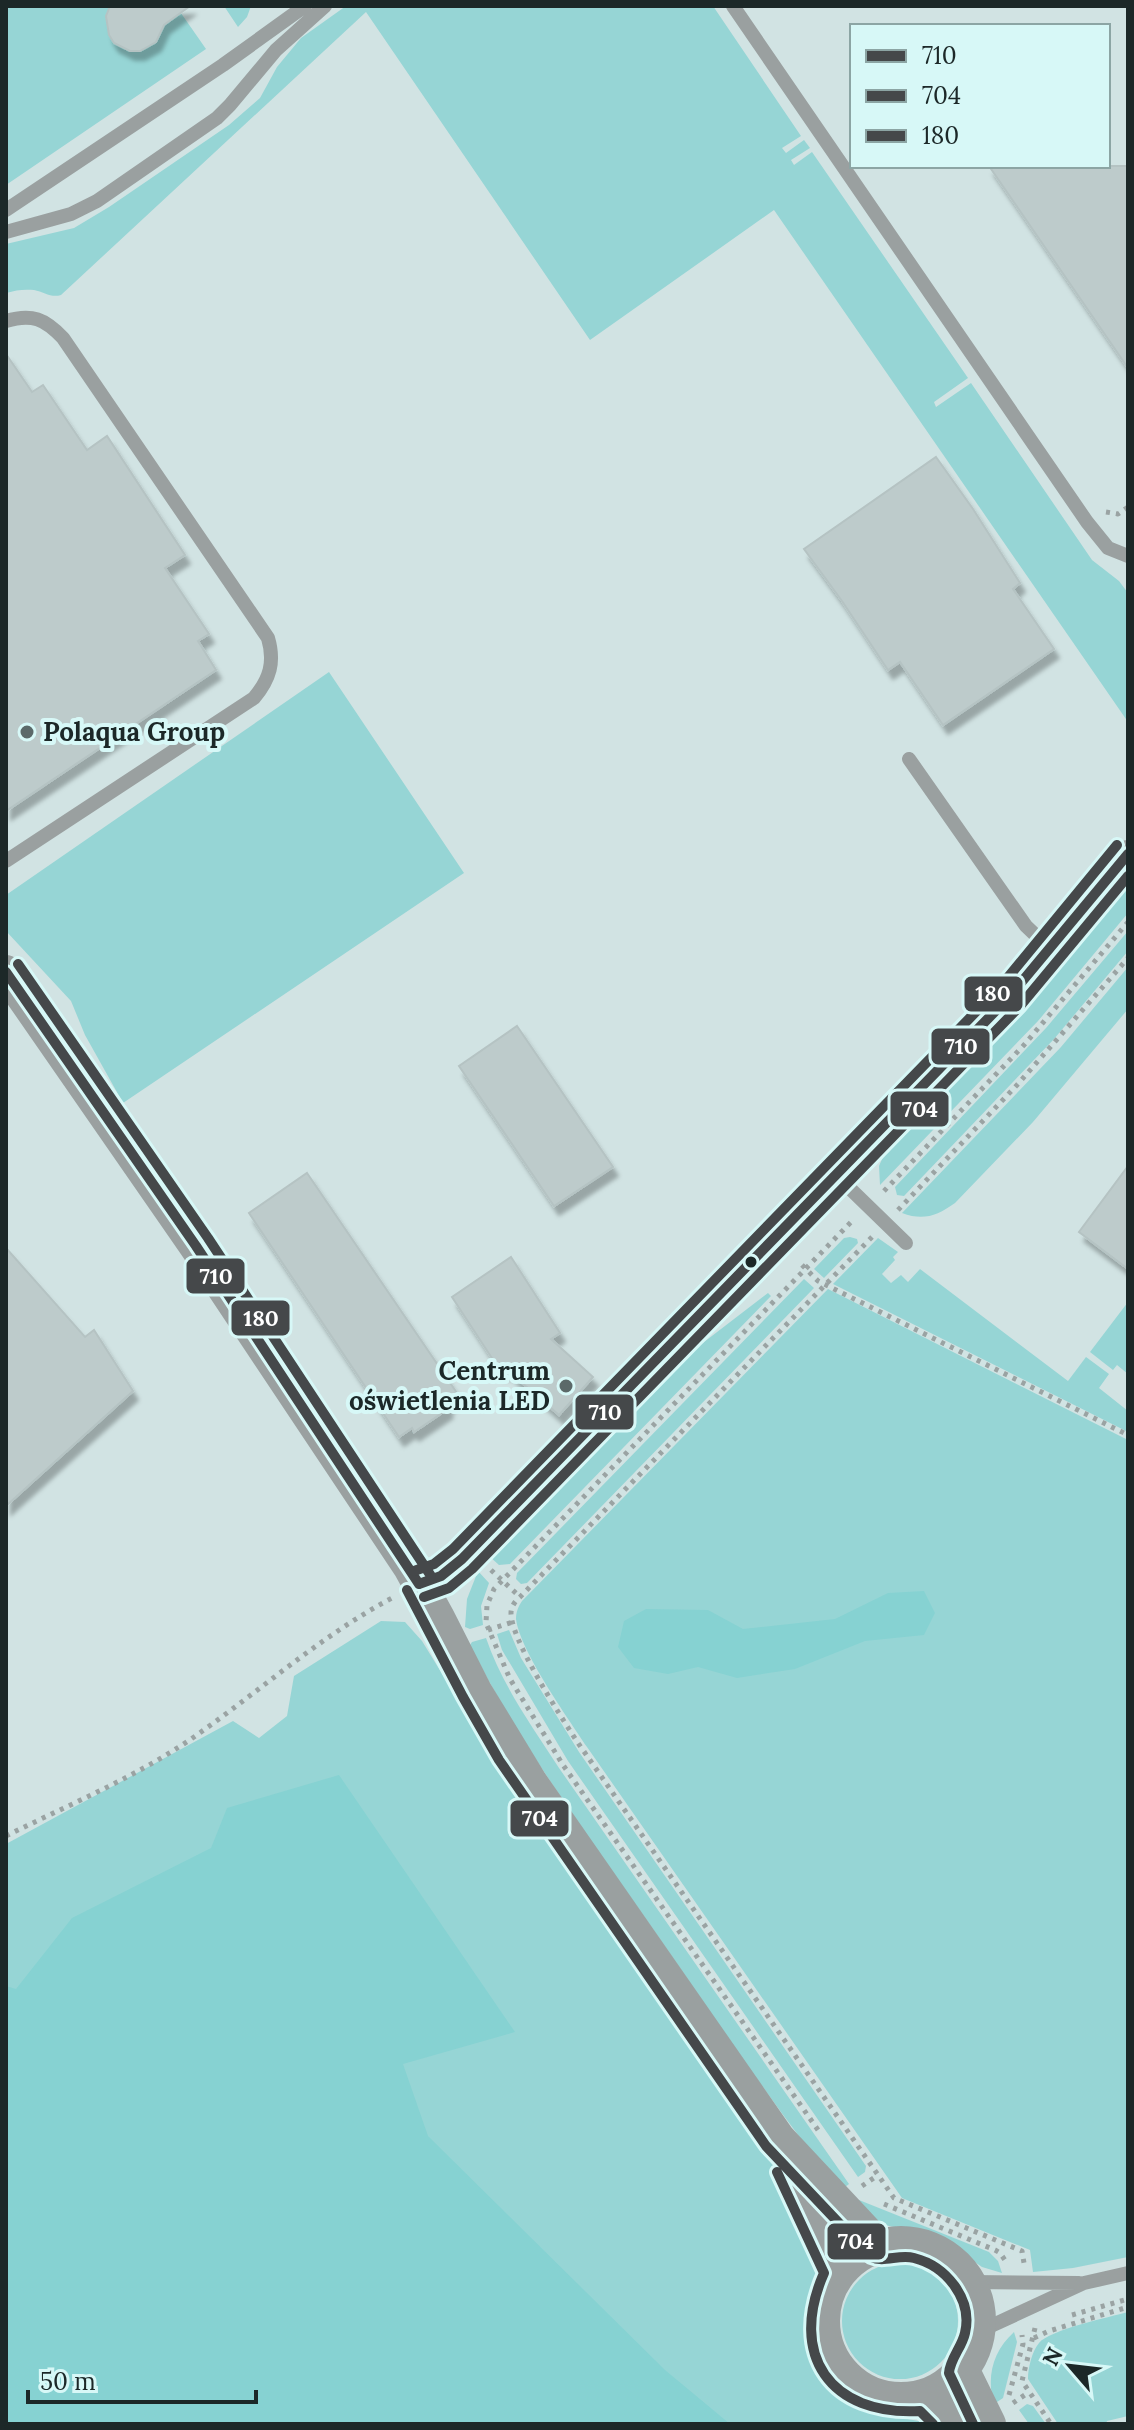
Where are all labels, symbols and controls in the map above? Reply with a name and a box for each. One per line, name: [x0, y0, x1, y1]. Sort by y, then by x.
legend: [850, 24, 1110, 168]
text: 710: [922, 40, 957, 71]
text: 704: [922, 80, 961, 111]
text: 180: [922, 120, 959, 151]
place label: Polaqua Group: [43, 715, 225, 748]
marker: Polaqua Group: [18, 723, 36, 741]
line badge: 180: [963, 975, 1024, 1013]
text: 180: [975, 979, 1011, 1007]
line badge: 710: [930, 1027, 991, 1066]
text: 710: [944, 1032, 978, 1060]
line badge: 704: [889, 1090, 950, 1128]
text: 704: [902, 1095, 938, 1123]
unlabelled marker: [743, 1254, 759, 1270]
line badge: 710: [185, 1257, 246, 1295]
text: 710: [199, 1262, 233, 1290]
line badge: 180: [230, 1299, 291, 1337]
text: 180: [243, 1304, 279, 1332]
place label: Centrum oświetlenia LED: [349, 1354, 550, 1417]
marker: Centrum oświetlenia LED: [557, 1377, 575, 1395]
line badge: 710: [574, 1393, 635, 1431]
text: 710: [588, 1398, 622, 1426]
line badge: 704: [509, 1799, 570, 1838]
text: 704: [522, 1804, 558, 1832]
line badge: 704: [826, 2222, 887, 2261]
text: 704: [838, 2227, 874, 2255]
north arrow: [1030, 2326, 1110, 2406]
text: N: [1036, 2343, 1069, 2371]
scale bar: [28, 2354, 256, 2404]
text: 50 m: [40, 2366, 96, 2397]

